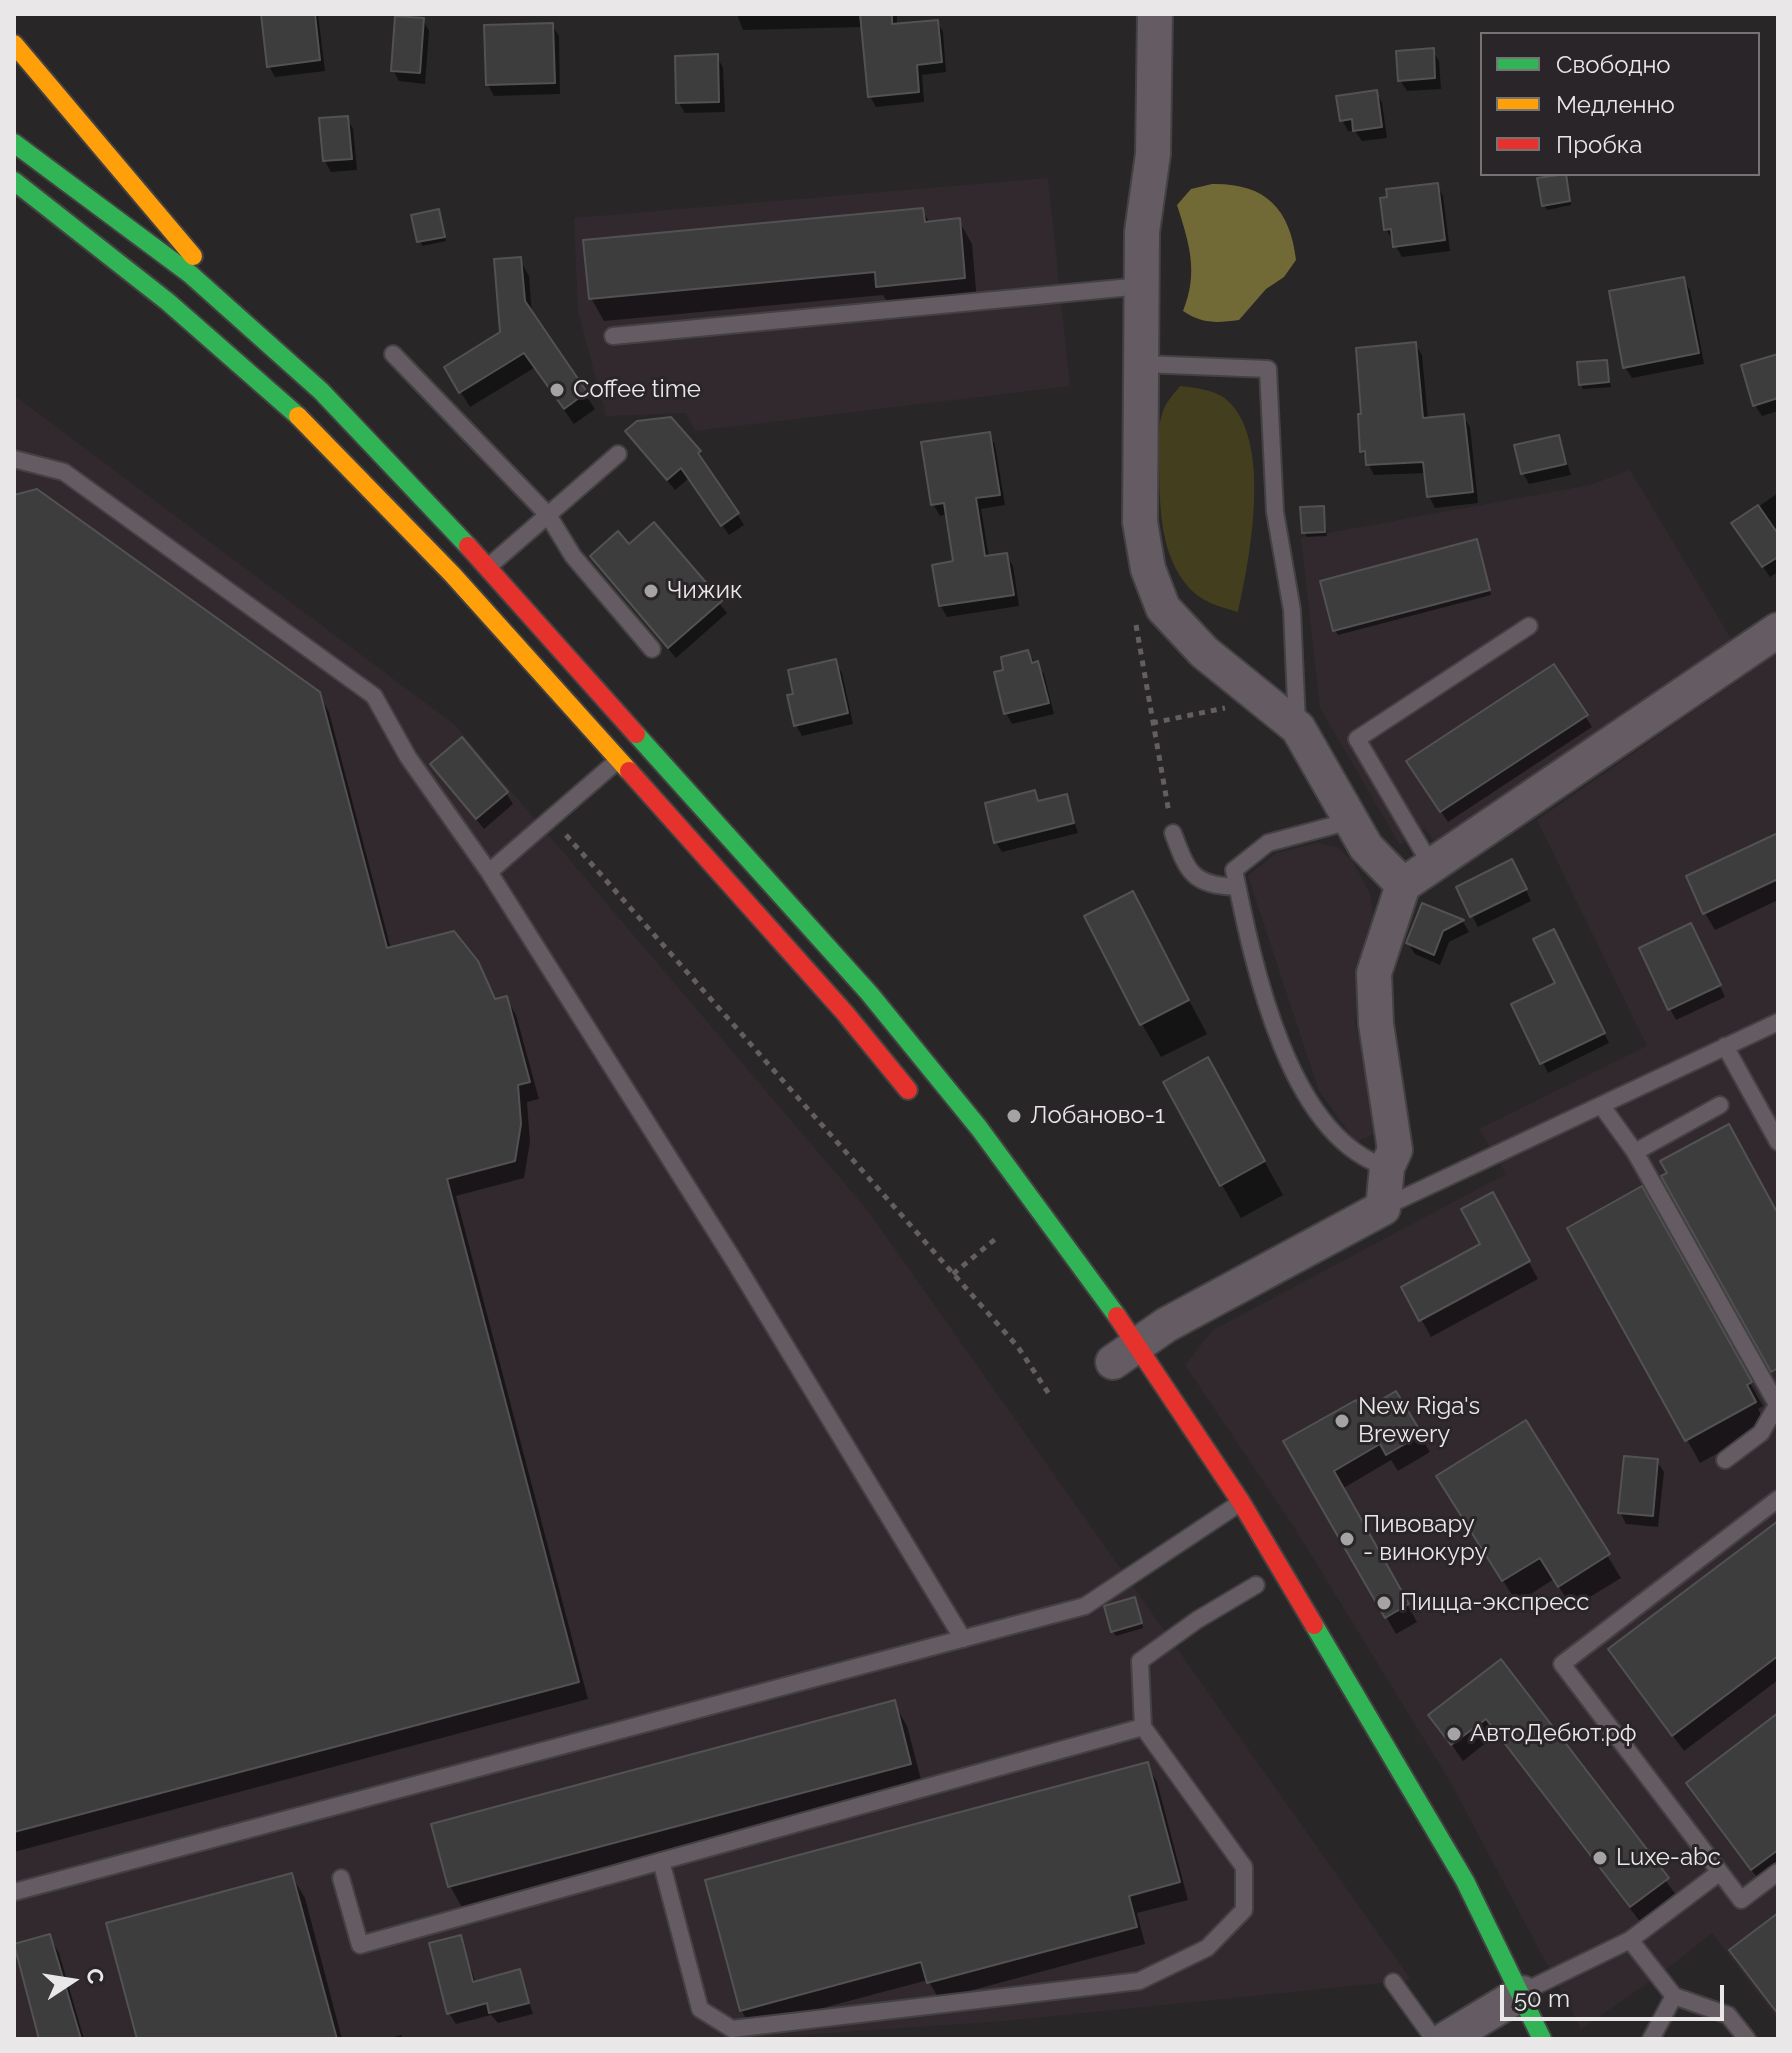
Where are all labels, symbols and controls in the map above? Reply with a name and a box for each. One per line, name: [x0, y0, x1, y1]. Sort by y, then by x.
legend: [1480, 32, 1760, 176]
text: Свободно: [1556, 50, 1671, 79]
text: Медленно: [1556, 90, 1675, 119]
text: Пробка: [1556, 130, 1642, 159]
place label: Coffee time: [573, 376, 701, 404]
marker: Coffee time: [548, 381, 566, 399]
place label: Чижик: [667, 577, 742, 605]
marker: Чижик: [642, 582, 660, 600]
place label: Лобаново-1: [1030, 1102, 1165, 1130]
marker: Лобаново-1: [1005, 1107, 1023, 1125]
place label: New Riga's Brewery: [1358, 1393, 1480, 1449]
marker: New Riga's Brewery: [1333, 1412, 1351, 1430]
place label: Пивовару - винокуру: [1363, 1511, 1487, 1567]
marker: Пивовару - винокуру: [1338, 1530, 1356, 1548]
place label: Пицца-экспресс: [1400, 1589, 1589, 1617]
marker: Пицца-экспресс: [1375, 1594, 1393, 1612]
place label: АвтоДебют.рф: [1470, 1720, 1637, 1748]
marker: АвтоДебют.рф: [1445, 1725, 1463, 1743]
place label: Luxe-abc: [1616, 1844, 1721, 1872]
marker: Luxe-abc: [1591, 1849, 1609, 1867]
north arrow: [32, 1941, 112, 2021]
text: С: [81, 1966, 110, 1986]
scale bar: [1504, 1969, 1728, 2019]
text: 50 m: [1514, 1984, 1570, 2013]

